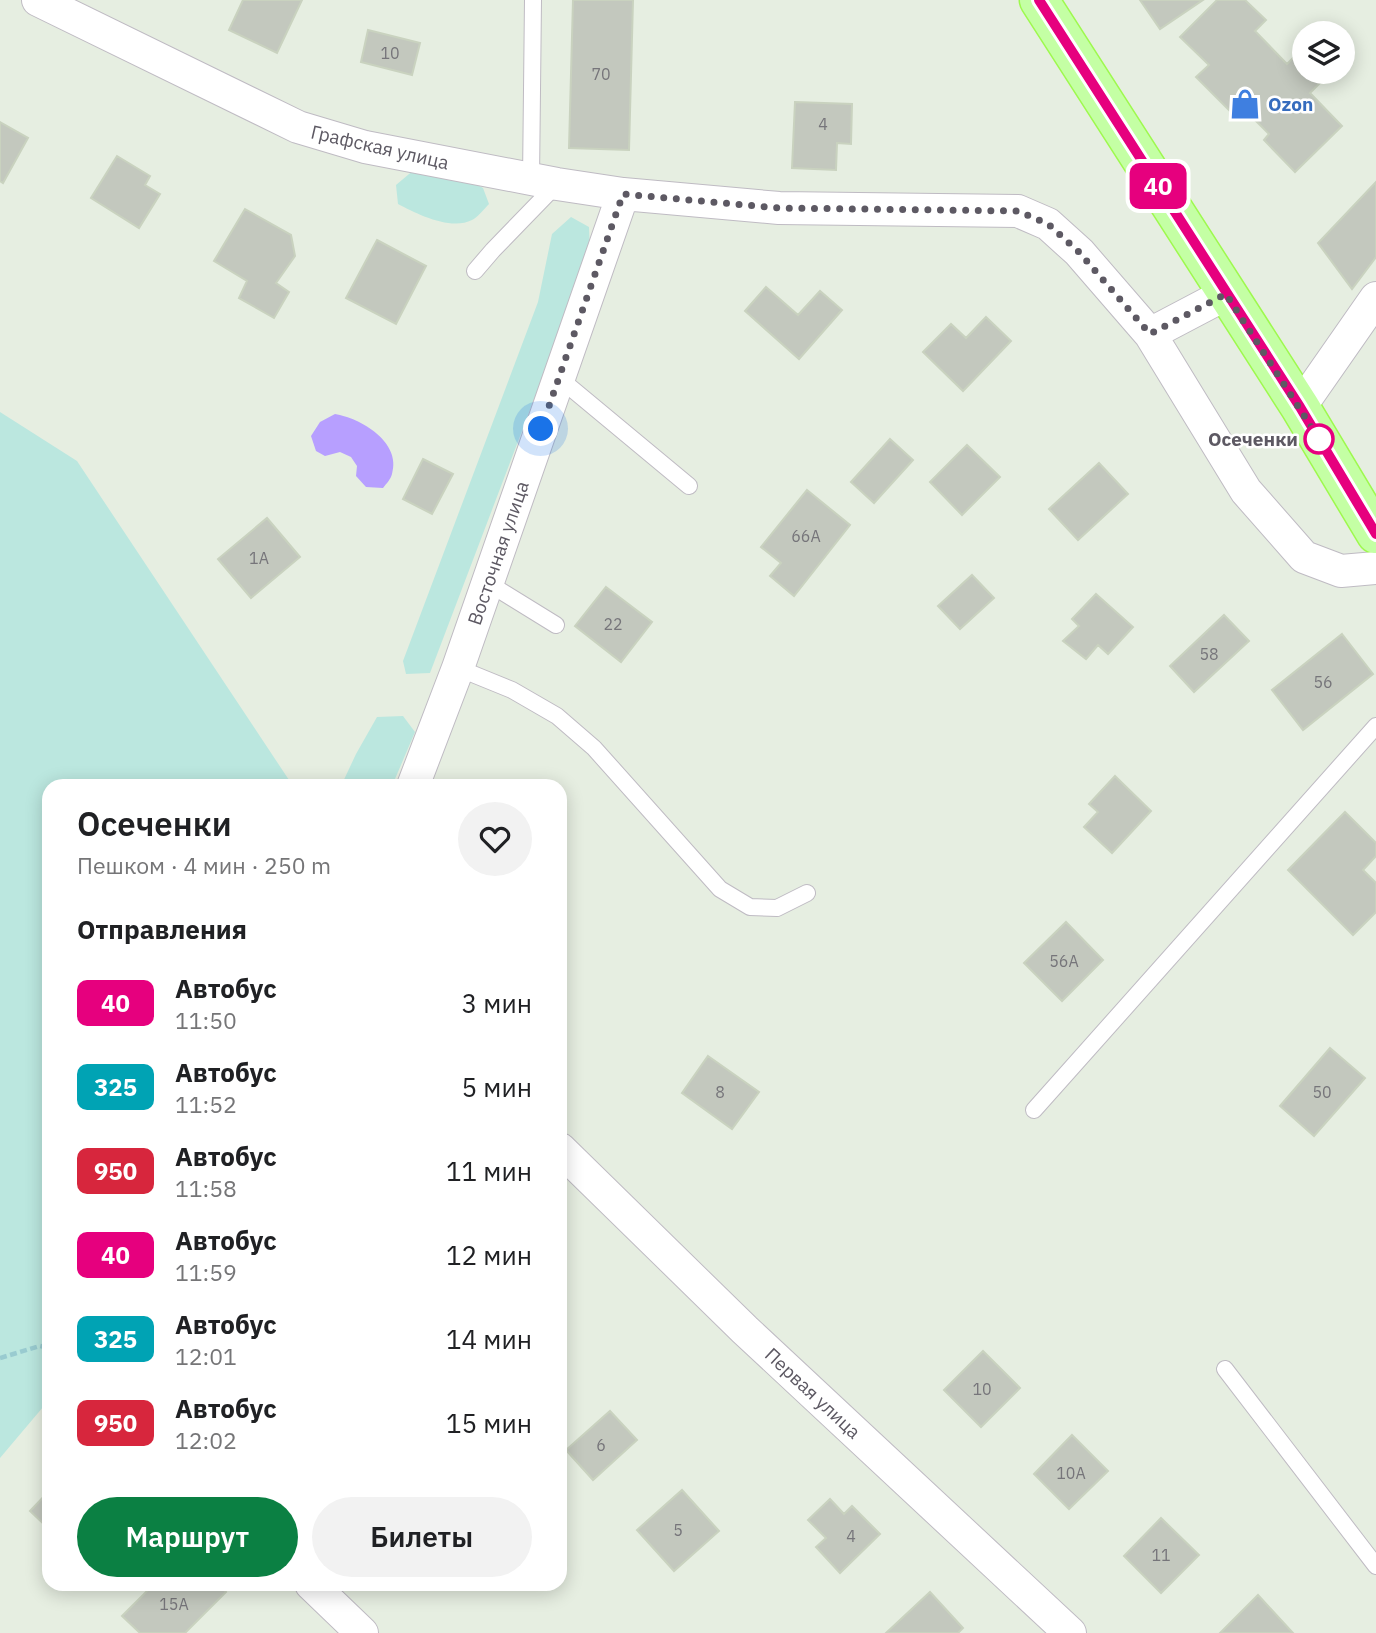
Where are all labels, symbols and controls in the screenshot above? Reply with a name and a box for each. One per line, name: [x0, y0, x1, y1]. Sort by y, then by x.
map controls: [1292, 21, 1355, 84]
button: layers: [1292, 21, 1355, 84]
house number: 10: [380, 43, 400, 63]
house number: 70: [591, 64, 611, 84]
shop icon: Ozon: [1228, 87, 1262, 121]
place label: Ozon: [1268, 92, 1313, 116]
house number: 4: [818, 114, 828, 134]
street label: Графская улица: [309, 119, 451, 175]
line badge: 40: [1126, 163, 1190, 209]
text: 40: [1144, 170, 1172, 202]
your location: [523, 411, 558, 446]
marker: Осеченки: [1304, 424, 1334, 454]
place label: Осеченки: [1208, 427, 1298, 451]
street label: Восточная улица: [462, 478, 534, 628]
house number: 66А: [791, 526, 821, 546]
house number: 1А: [249, 548, 269, 568]
house number: 22: [603, 614, 623, 634]
house number: 58: [1199, 644, 1219, 664]
house number: 56: [1313, 672, 1333, 692]
text: Осеченки: [77, 802, 232, 845]
button: heart: [458, 802, 532, 876]
text: Пешком · 4 мин · 250 m: [77, 850, 331, 880]
text: Отправления: [77, 912, 247, 946]
house number: 56А: [1049, 951, 1079, 971]
text: Автобус: [175, 971, 277, 1005]
text: 3 мин: [462, 986, 532, 1020]
text: 40: [101, 987, 130, 1019]
text: 11:50: [175, 1005, 237, 1035]
text: Автобус: [175, 1055, 277, 1089]
text: 5 мин: [462, 1070, 532, 1104]
text: 325: [94, 1071, 137, 1103]
house number: 8: [715, 1082, 725, 1102]
house number: 50: [1312, 1082, 1332, 1102]
text: 11:52: [175, 1089, 237, 1119]
text: Автобус: [175, 1139, 277, 1173]
text: 11 мин: [446, 1154, 532, 1188]
text: 950: [94, 1155, 137, 1187]
text: 11:58: [175, 1173, 237, 1203]
text: Автобус: [175, 1223, 277, 1257]
text: 12 мин: [446, 1238, 532, 1272]
text: 40: [101, 1239, 130, 1271]
text: 11:59: [175, 1257, 237, 1287]
text: Автобус: [175, 1307, 277, 1341]
text: 14 мин: [446, 1322, 532, 1356]
text: 325: [94, 1323, 137, 1355]
text: 12:01: [175, 1341, 237, 1371]
street label: Первая улица: [760, 1342, 866, 1444]
house number: 10: [972, 1379, 992, 1399]
text: Автобус: [175, 1391, 277, 1425]
text: 15 мин: [446, 1406, 532, 1440]
text: 950: [94, 1407, 137, 1439]
text: 12:02: [175, 1425, 237, 1455]
house number: 6: [596, 1435, 606, 1455]
house number: 10А: [1056, 1463, 1086, 1483]
button: Маршрут: [77, 1497, 298, 1577]
button: Билеты: [312, 1497, 532, 1577]
house number: 5: [673, 1520, 683, 1540]
house number: 4: [846, 1526, 856, 1546]
house number: 11: [1151, 1545, 1171, 1565]
house number: 15А: [159, 1594, 189, 1614]

